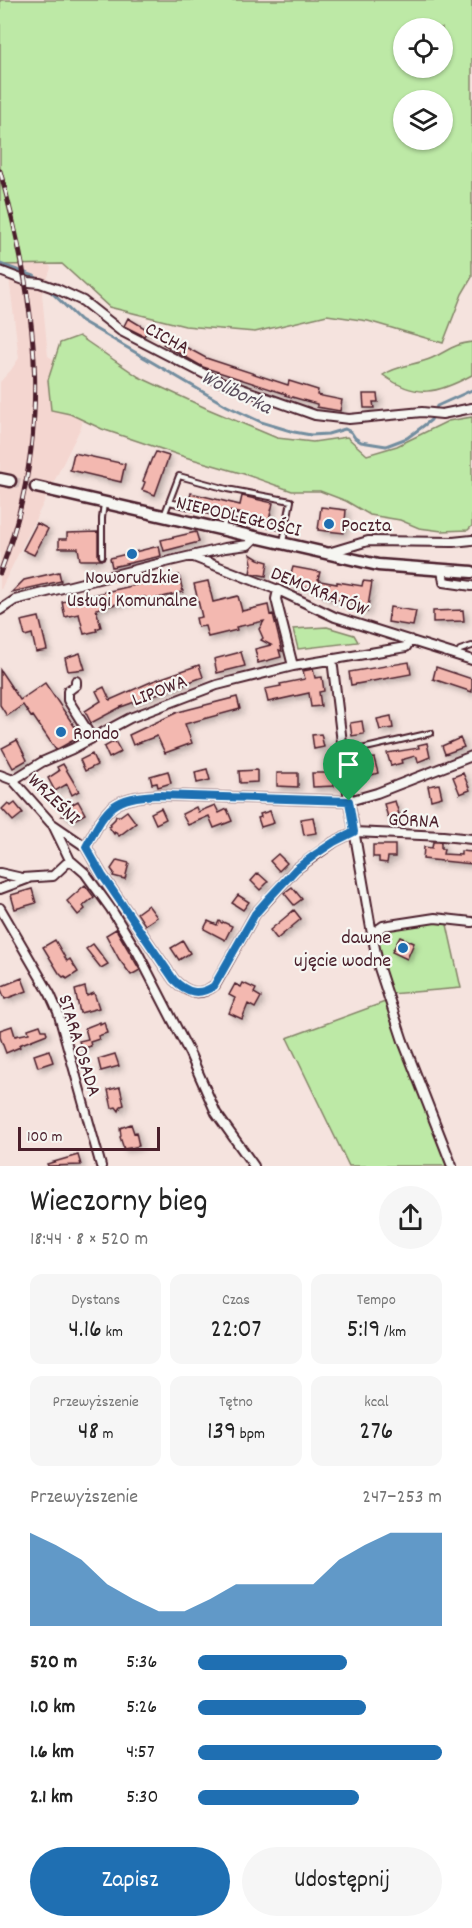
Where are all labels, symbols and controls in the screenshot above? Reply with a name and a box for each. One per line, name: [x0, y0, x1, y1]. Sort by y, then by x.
map controls: [393, 18, 453, 150]
button: locate: [393, 18, 453, 78]
button: layers: [393, 90, 453, 150]
street label: CICHA: [139, 316, 194, 363]
water label: Woliborka: [195, 364, 277, 424]
street label: NIEPODLEGŁOŚCI: [173, 490, 304, 546]
place label: Poczta: [341, 513, 392, 541]
marker: Poczta: [322, 517, 336, 531]
marker: Noworudzkie Usługi Komunalne: [125, 547, 139, 561]
street label: DEMOKRATÓW: [266, 561, 372, 625]
place label: Noworudzkie Usługi Komunalne: [67, 565, 198, 616]
street label: LIPOWA: [128, 668, 192, 715]
place label: Rondo: [73, 721, 119, 749]
marker: Rondo: [54, 725, 68, 739]
pin: [323, 739, 374, 801]
icon: arrive: [332, 748, 365, 781]
street label: WRZEŚNI: [20, 768, 85, 832]
street label: GÓRNA: [387, 807, 440, 837]
place label: dawne ujęcie wodne: [294, 925, 391, 976]
marker: dawne ujęcie wodne: [396, 941, 410, 955]
street label: STARA OSADA: [49, 991, 107, 1100]
scale bar: [18, 1124, 160, 1152]
text: 100 m: [27, 1126, 63, 1149]
text: Wieczorny bieg: [30, 1180, 208, 1227]
button: share: [379, 1186, 442, 1249]
text: 18:44 · 8 × 520 m: [30, 1226, 148, 1254]
text: Dystans: [71, 1289, 120, 1312]
text: Czas: [222, 1289, 250, 1312]
text: Tempo: [357, 1289, 396, 1312]
text: 4.16: [68, 1312, 102, 1349]
text: 22:07: [210, 1312, 262, 1349]
text: 5:19: [346, 1312, 380, 1349]
text: km: [102, 1321, 123, 1344]
text: /km: [380, 1321, 406, 1344]
text: Przewyższenie: [52, 1391, 139, 1414]
text: Tętno: [219, 1391, 253, 1414]
text: kcal: [364, 1391, 388, 1414]
text: 48: [78, 1414, 99, 1451]
text: 139: [207, 1414, 236, 1451]
text: 276: [359, 1414, 393, 1451]
text: m: [99, 1423, 114, 1446]
text: bpm: [236, 1423, 265, 1446]
text: Przewyższenie: [30, 1484, 138, 1512]
text: 247–253 m: [362, 1484, 442, 1512]
text: 520 m: [30, 1649, 77, 1677]
text: 5:36: [126, 1649, 157, 1677]
text: 1.0 km: [30, 1694, 75, 1722]
text: 5:26: [126, 1694, 157, 1722]
text: 1.6 km: [30, 1739, 74, 1767]
text: 4:57: [126, 1739, 155, 1767]
text: 2.1 km: [30, 1784, 73, 1812]
text: 5:30: [126, 1784, 158, 1812]
button: Zapisz: [30, 1847, 230, 1916]
button: Udostępnij: [242, 1847, 442, 1916]

